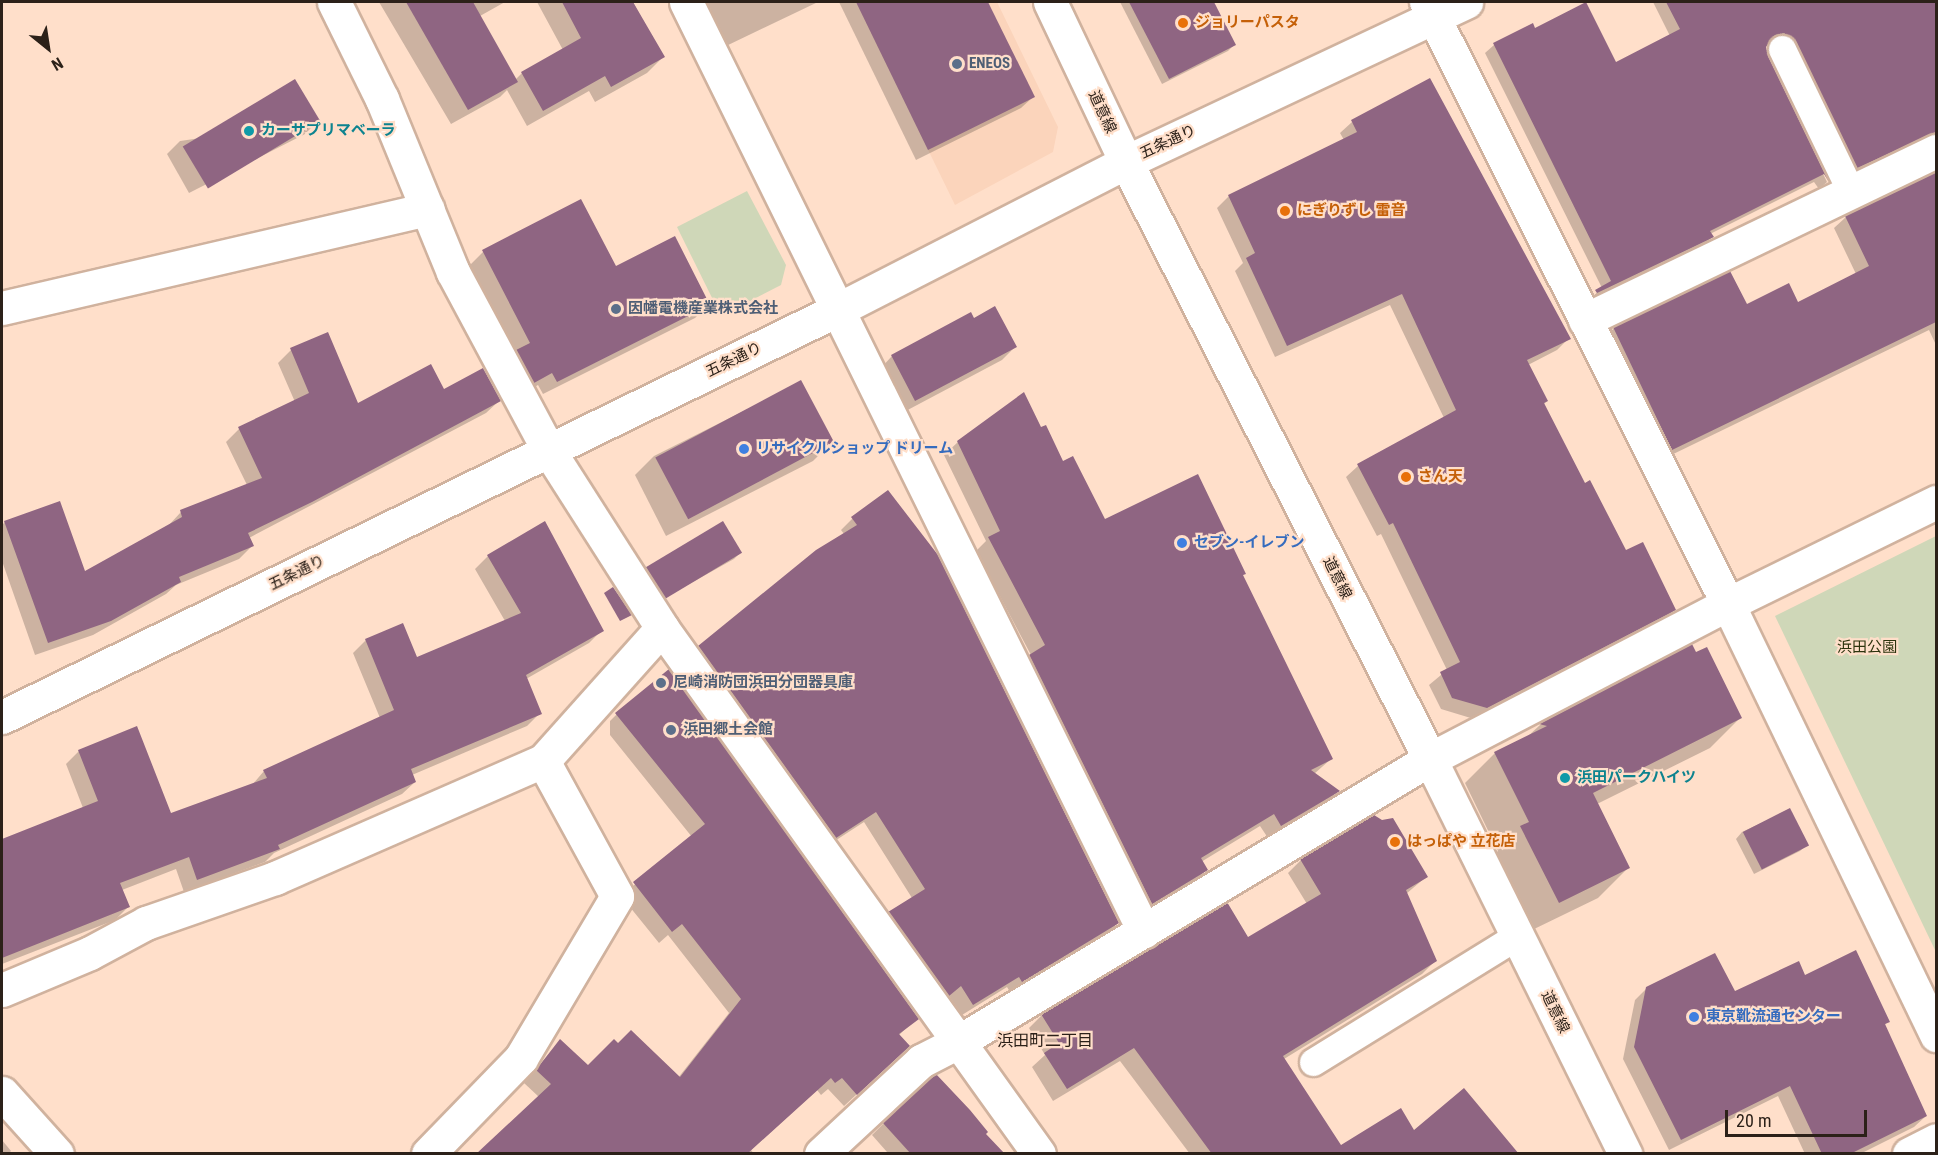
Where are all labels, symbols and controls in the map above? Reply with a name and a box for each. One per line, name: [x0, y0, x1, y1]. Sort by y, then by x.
place label: ジョリーパスタ: [1195, 14, 1300, 32]
marker: ジョリーパスタ: [1176, 16, 1190, 30]
north arrow: [18, 18, 78, 78]
text: N: [48, 53, 66, 75]
place label: ENEOS: [969, 55, 1010, 73]
marker: ENEOS: [950, 57, 964, 71]
street label: 道意線: [1084, 88, 1120, 136]
street label: 五条通り: [1137, 121, 1199, 163]
place label: カーサプリマベーラ: [261, 122, 396, 140]
marker: カーサプリマベーラ: [242, 124, 256, 138]
place label: にぎりずし 雷音: [1297, 202, 1405, 220]
marker: にぎりずし 雷音: [1278, 204, 1292, 218]
place label: 因幡電機産業株式会社: [628, 300, 778, 318]
marker: 因幡電機産業株式会社: [609, 302, 623, 316]
street label: 五条通り: [703, 339, 765, 381]
place label: リサイクルショップ ドリーム: [756, 440, 954, 458]
marker: リサイクルショップ ドリーム: [737, 442, 751, 456]
place label: さん天: [1418, 468, 1463, 486]
marker: さん天: [1399, 470, 1413, 484]
place label: セブン-イレブン: [1194, 534, 1304, 552]
marker: セブン-イレブン: [1175, 536, 1189, 550]
street label: 五条通り: [266, 552, 328, 594]
street label: 道意線: [1319, 554, 1355, 602]
park label: 浜田公園: [1837, 639, 1897, 657]
place label: 尼崎消防団浜田分団器具庫: [673, 674, 853, 692]
marker: 尼崎消防団浜田分団器具庫: [654, 676, 668, 690]
place label: 浜田郷土会館: [683, 721, 773, 739]
marker: 浜田郷土会館: [664, 723, 678, 737]
place label: 浜田パークハイツ: [1577, 769, 1697, 787]
marker: 浜田パークハイツ: [1558, 771, 1572, 785]
place label: はっぱや 立花店: [1407, 833, 1515, 851]
marker: はっぱや 立花店: [1388, 835, 1402, 849]
street label: 道意線: [1537, 988, 1573, 1036]
place label: 東京靴流通センター: [1706, 1008, 1841, 1026]
marker: 東京靴流通センター: [1687, 1010, 1701, 1024]
district label: 浜田町二丁目: [997, 1031, 1093, 1051]
scale bar: [1728, 1098, 1870, 1136]
text: 20 m: [1736, 1110, 1771, 1131]

